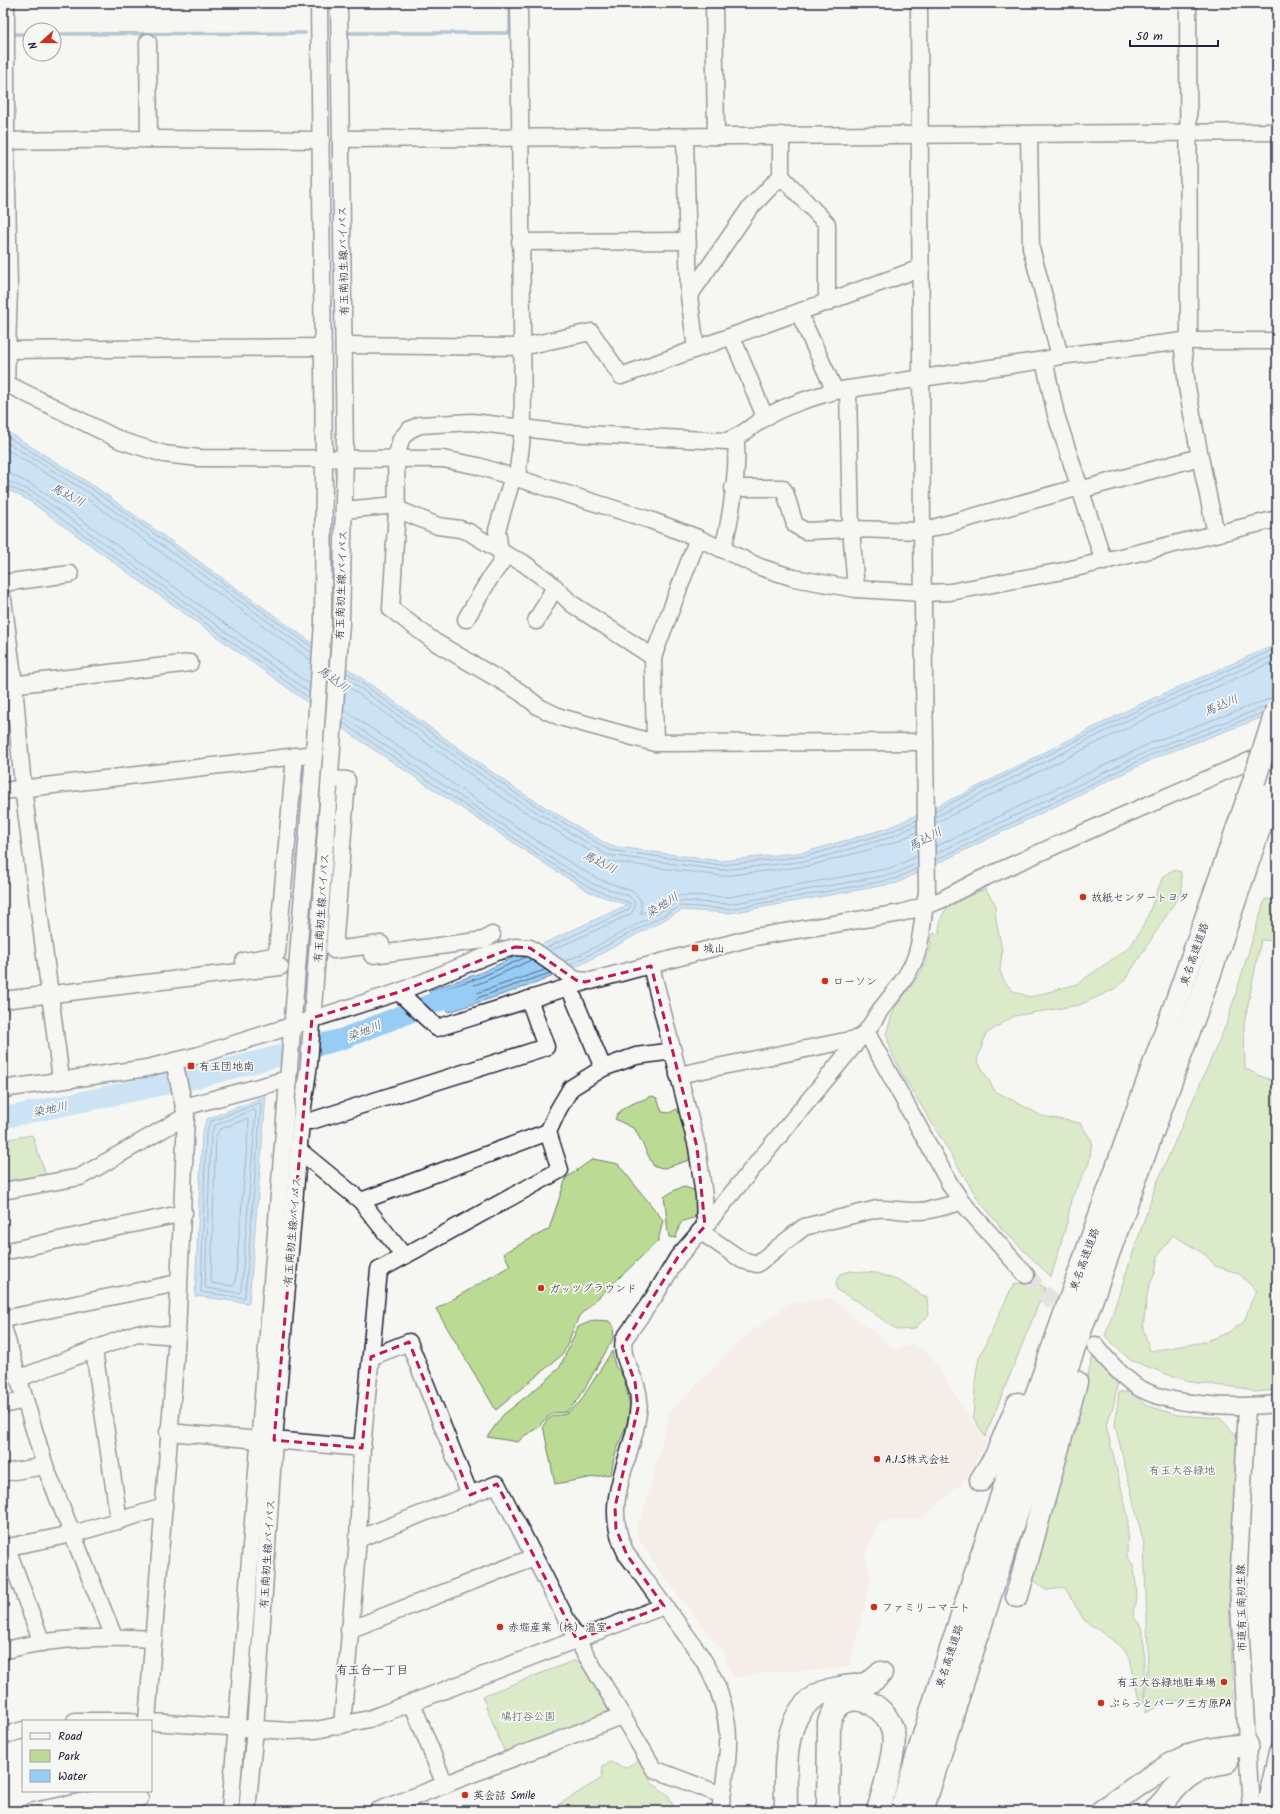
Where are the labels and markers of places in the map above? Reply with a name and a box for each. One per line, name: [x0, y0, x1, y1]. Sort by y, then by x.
place label: 故紙センタートヨタ: [1091, 889, 1190, 907]
marker: 故紙センタートヨタ: [1078, 892, 1088, 902]
place label: 城山: [703, 940, 725, 958]
marker: 城山: [690, 943, 700, 953]
place label: ローソン: [833, 973, 877, 991]
marker: ローソン: [820, 976, 830, 986]
place label: 有玉団地南: [199, 1058, 254, 1076]
marker: 有玉団地南: [186, 1061, 196, 1071]
place label: ガッツグラウンド: [549, 1280, 637, 1298]
marker: ガッツグラウンド: [536, 1283, 546, 1293]
place label: A.I.S株式会社: [885, 1451, 950, 1469]
marker: A.I.S株式会社: [872, 1454, 882, 1464]
place label: ファミリーマート: [882, 1599, 970, 1617]
marker: ファミリーマート: [869, 1602, 879, 1612]
place label: 赤堀産業（株）温室: [508, 1619, 607, 1637]
marker: 赤堀産業（株）温室: [495, 1622, 505, 1632]
place label: 有玉大谷緑地駐車場: [1117, 1674, 1216, 1692]
marker: 有玉大谷緑地駐車場: [1219, 1677, 1229, 1687]
place label: ぷらっとパーク三方原PA: [1109, 1695, 1232, 1713]
marker: ぷらっとパーク三方原PA: [1096, 1698, 1106, 1708]
place label: 英会話 Smile: [473, 1787, 535, 1805]
marker: 英会話 Smile: [460, 1790, 470, 1800]

